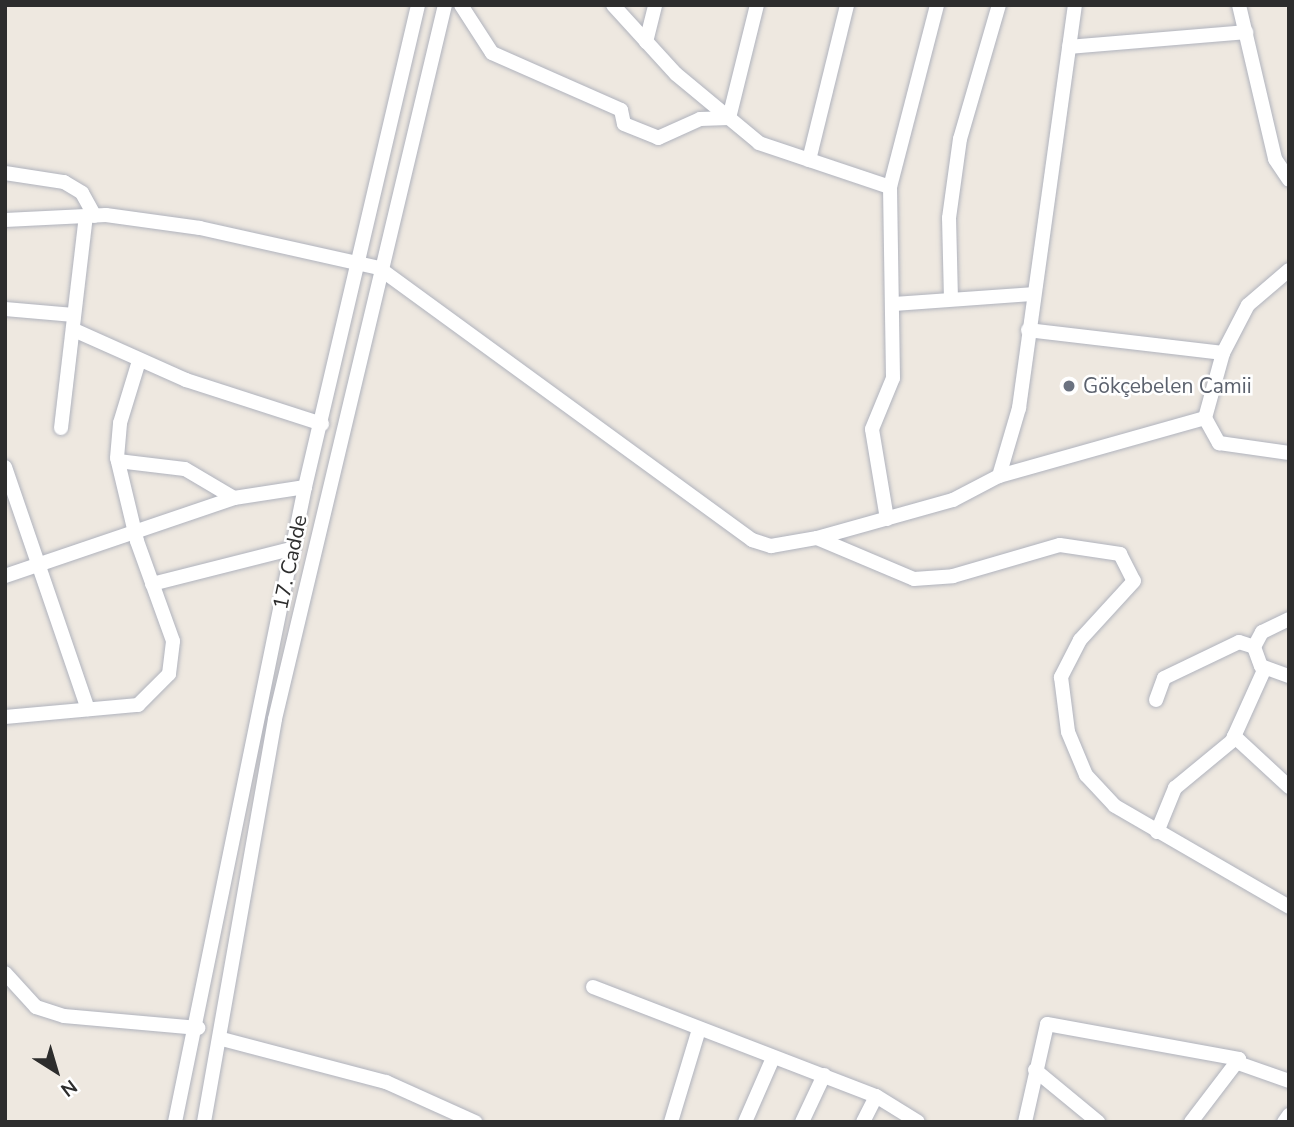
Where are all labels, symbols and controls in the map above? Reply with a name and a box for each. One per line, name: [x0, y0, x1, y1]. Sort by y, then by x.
place label: Gökçebelen Camii: [1083, 373, 1252, 399]
marker: Gökçebelen Camii: [1061, 378, 1077, 394]
street label: 17. Cadde: [268, 512, 312, 612]
north arrow: [21, 1036, 91, 1106]
text: N: [55, 1073, 82, 1102]

